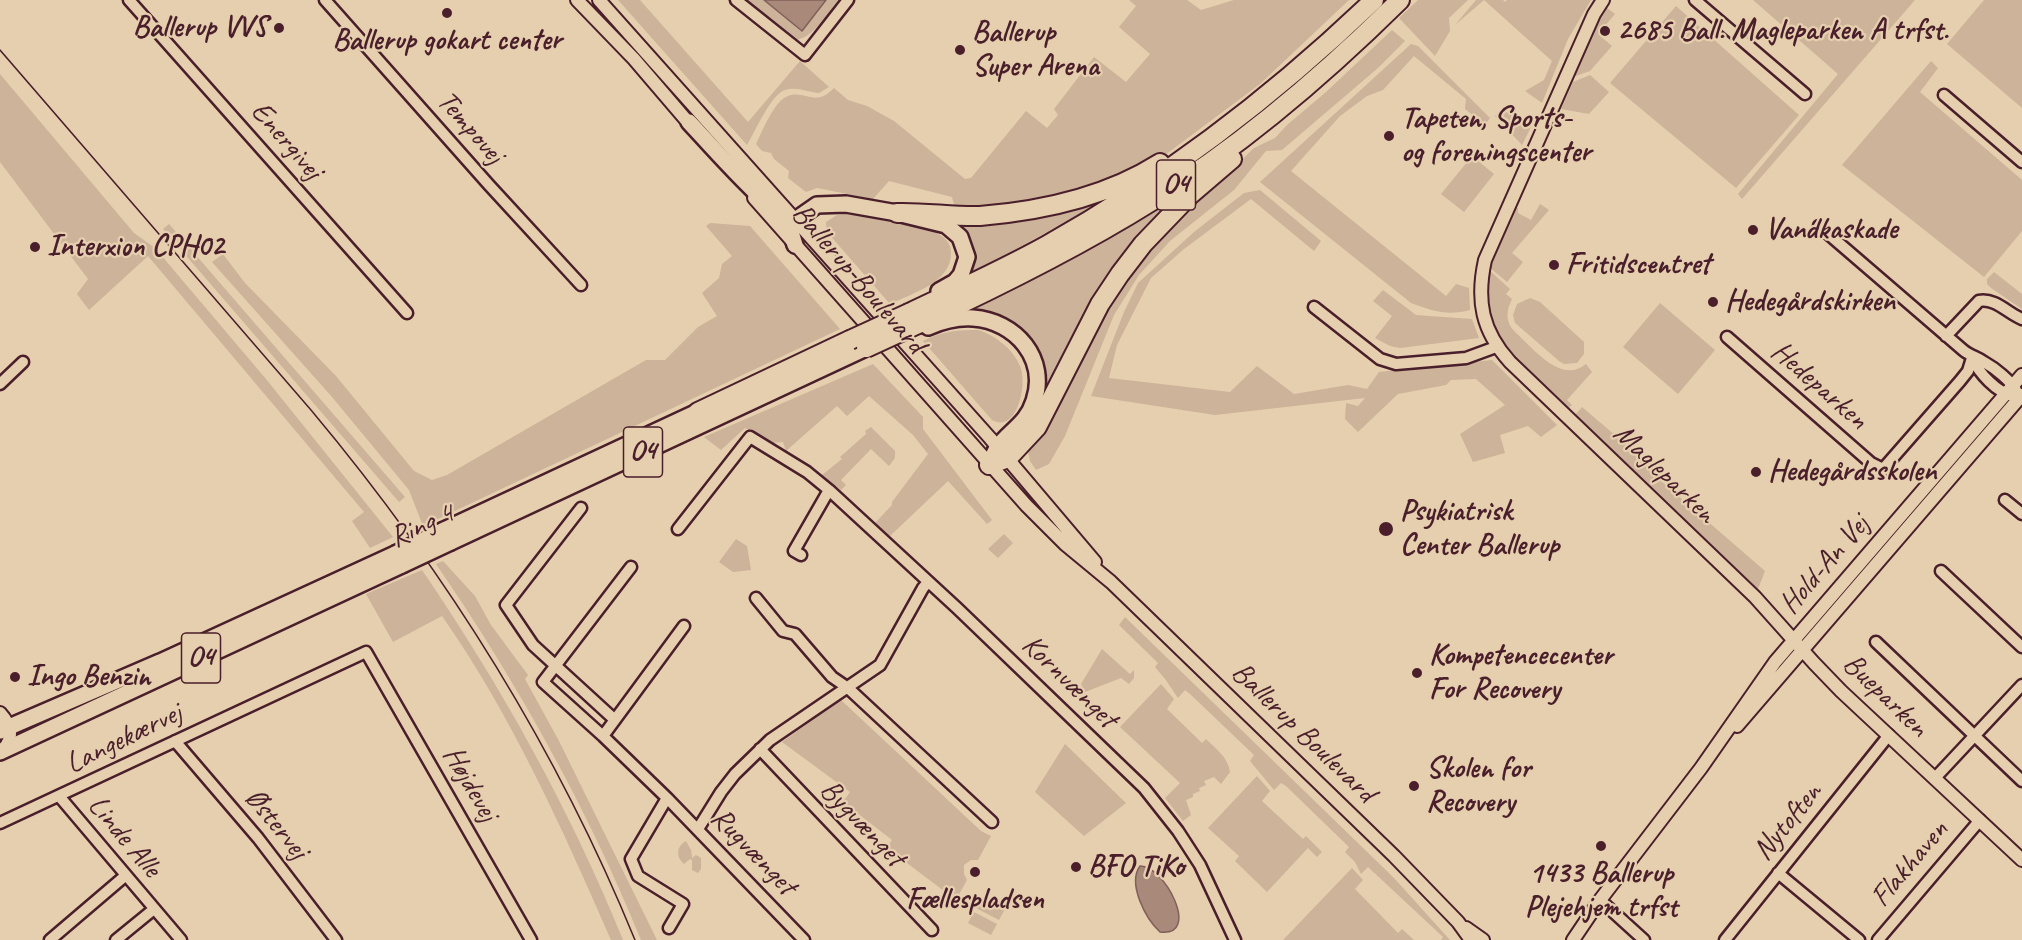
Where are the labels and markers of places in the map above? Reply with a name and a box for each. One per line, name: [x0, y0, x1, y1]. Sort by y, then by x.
marker: Ballerup gokart center: [440, 6, 454, 20]
place label: Ballerup VVS: [133, 10, 267, 46]
place label: 2685 Ball. Magleparken A trfst.: [1617, 13, 1949, 49]
place label: Ballerup Super Arena: [972, 15, 1099, 86]
marker: Ballerup VVS: [272, 21, 286, 35]
place label: Ballerup gokart center: [332, 23, 562, 59]
marker: 2685 Ball. Magleparken A trfst.: [1598, 24, 1612, 38]
marker: Ballerup Super Arena: [953, 43, 967, 57]
place label: Tapeten, Sports- og foreningscenter: [1401, 101, 1591, 172]
marker: Tapeten, Sports- og foreningscenter: [1382, 129, 1396, 143]
place label: Vandkaskade: [1765, 212, 1897, 248]
marker: Vandkaskade: [1746, 223, 1760, 237]
place label: Interxion CPH02: [47, 229, 224, 265]
marker: Interxion CPH02: [28, 240, 42, 254]
place label: Fritidscentret: [1566, 247, 1710, 283]
marker: Fritidscentret: [1547, 258, 1561, 272]
place label: Hedegårdskirken: [1725, 284, 1895, 320]
marker: Hedegårdskirken: [1706, 295, 1720, 309]
place label: Hedegårdsskolen: [1768, 454, 1936, 490]
marker: Hedegårdsskolen: [1749, 465, 1763, 479]
place label: Psykiatrisk Center Ballerup: [1400, 494, 1559, 564]
marker: Psykiatrisk Center Ballerup: [1377, 520, 1395, 538]
place label: Kompetencecenter For Recovery: [1429, 638, 1613, 708]
place label: Ingo Benzin: [27, 659, 150, 695]
marker: Kompetencecenter For Recovery: [1410, 666, 1424, 680]
marker: Ingo Benzin: [8, 670, 22, 684]
place label: Skolen for Recovery: [1426, 751, 1531, 822]
marker: Skolen for Recovery: [1407, 779, 1421, 793]
marker: 1433 Ballerup Plejehjem trfst: [1594, 839, 1608, 853]
place label: BFO TiKo: [1088, 849, 1184, 885]
place label: 1433 Ballerup Plejehjem trfst: [1525, 856, 1677, 926]
marker: BFO TiKo: [1069, 860, 1083, 874]
marker: Fællespladsen: [968, 865, 982, 879]
place label: Fællespladsen: [906, 882, 1044, 918]

